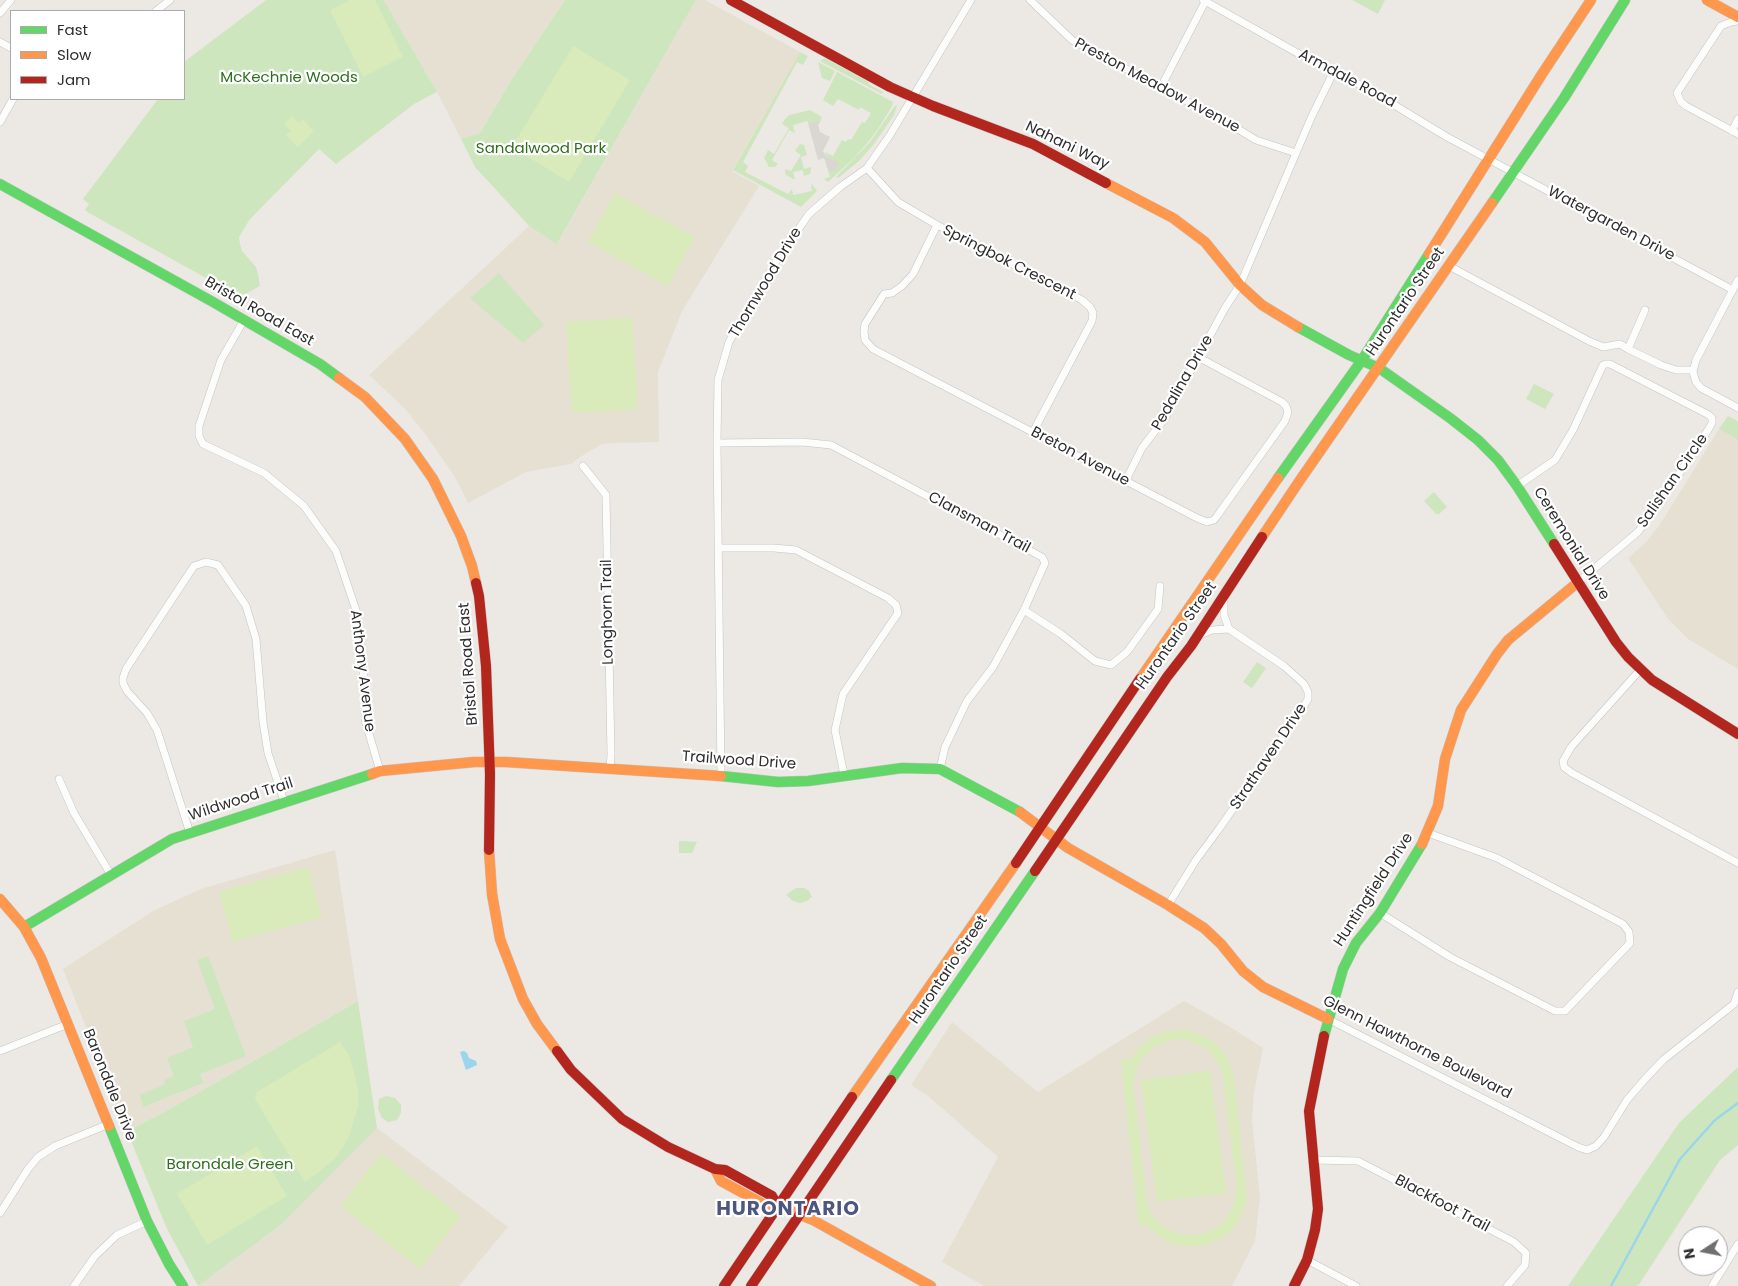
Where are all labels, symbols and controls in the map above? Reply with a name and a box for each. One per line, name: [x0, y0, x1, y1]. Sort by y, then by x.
legend: [10, 10, 185, 100]
text: Fast: [57, 19, 88, 40]
street label: Preston Meadow Avenue: [1071, 35, 1243, 137]
text: Slow: [57, 44, 91, 65]
street label: Armdale Road: [1295, 46, 1399, 112]
text: Jam: [57, 69, 91, 90]
park label: McKechnie Woods: [220, 69, 358, 87]
street label: Nahani Way: [1022, 118, 1112, 174]
park label: Sandalwood Park: [476, 140, 606, 158]
street label: Watergarden Drive: [1544, 183, 1678, 265]
street label: Springbok Crescent: [939, 222, 1079, 304]
street label: Thornwood Drive: [726, 224, 806, 342]
street label: Hurontario Street: [1363, 244, 1449, 360]
street label: Bristol Road East: [201, 273, 317, 351]
street label: Pedalina Drive: [1148, 332, 1218, 434]
street label: Breton Avenue: [1028, 423, 1132, 491]
street label: Salishan Circle: [1634, 431, 1712, 531]
street label: Ceremonial Drive: [1529, 484, 1613, 604]
street label: Clansman Trail: [925, 488, 1033, 558]
street label: Longhorn Trail: [598, 559, 618, 665]
street label: Hurontario Street: [1133, 579, 1221, 693]
street label: Bristol Road East: [456, 602, 482, 726]
street label: Anthony Avenue: [346, 609, 378, 733]
street label: Strathaven Drive: [1227, 701, 1311, 813]
street label: Trailwood Drive: [681, 748, 797, 774]
street label: Wildwood Trail: [186, 775, 296, 825]
street label: Huntingfield Drive: [1331, 830, 1417, 950]
street label: Hurontario Street: [906, 912, 992, 1028]
street label: Glenn Hawthorne Boulevard: [1320, 992, 1514, 1104]
street label: Barondale Drive: [78, 1026, 140, 1144]
park label: Barondale Green: [167, 1156, 293, 1174]
street label: Blackfoot Trail: [1392, 1171, 1492, 1237]
district label: HURONTARIO: [715, 1198, 861, 1222]
north arrow: [1678, 1226, 1728, 1276]
text: N: [1678, 1247, 1700, 1261]

